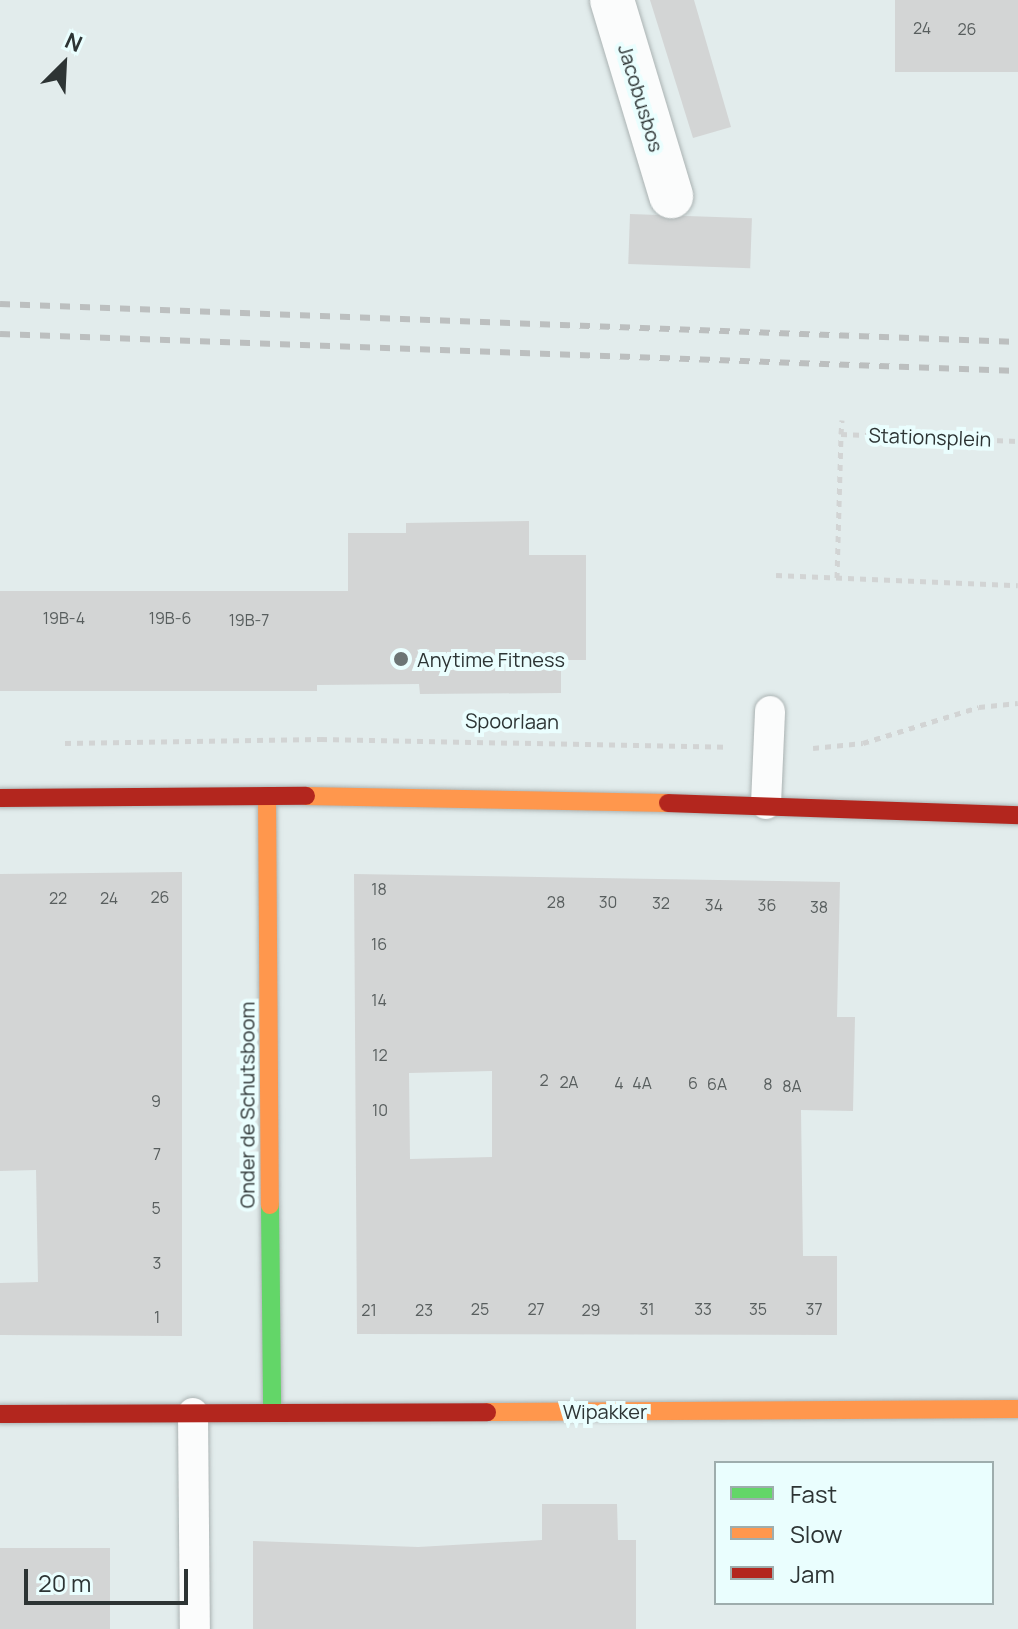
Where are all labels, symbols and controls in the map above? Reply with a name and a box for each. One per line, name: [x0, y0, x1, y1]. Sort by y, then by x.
house number: 24: [913, 18, 931, 38]
house number: 26: [957, 19, 977, 39]
north arrow: [24, 24, 104, 104]
text: N: [60, 25, 87, 59]
street label: Jacobusbos: [613, 41, 669, 155]
street label: Stationsplein: [868, 423, 992, 451]
house number: 19B-4: [43, 608, 85, 628]
house number: 19B-6: [149, 608, 191, 628]
house number: 19B-7: [229, 610, 269, 630]
place label: Anytime Fitness: [417, 647, 565, 671]
marker: Anytime Fitness: [392, 650, 410, 668]
street label: Spoorlaan: [465, 708, 559, 734]
house number: 18: [371, 879, 387, 899]
house number: 26: [150, 887, 170, 907]
house number: 22: [49, 888, 67, 908]
house number: 24: [100, 888, 118, 908]
house number: 28: [547, 892, 565, 912]
house number: 30: [599, 892, 617, 912]
house number: 32: [652, 893, 670, 913]
house number: 34: [705, 895, 723, 915]
house number: 36: [758, 895, 776, 915]
house number: 38: [810, 897, 828, 917]
house number: 16: [371, 934, 387, 954]
house number: 14: [371, 990, 387, 1010]
street label: Onder de Schutsboom: [235, 1002, 259, 1208]
house number: 12: [372, 1045, 388, 1065]
house number: 2: [539, 1070, 549, 1090]
house number: 2A: [560, 1072, 578, 1092]
house number: 4: [614, 1073, 624, 1093]
house number: 4A: [632, 1073, 652, 1093]
house number: 6: [688, 1073, 698, 1093]
house number: 6A: [707, 1074, 727, 1094]
house number: 8: [763, 1074, 773, 1094]
house number: 8A: [782, 1076, 802, 1096]
house number: 9: [151, 1091, 161, 1111]
house number: 10: [372, 1100, 388, 1120]
house number: 7: [153, 1144, 161, 1164]
house number: 5: [151, 1198, 161, 1218]
house number: 3: [153, 1253, 161, 1273]
house number: 25: [471, 1299, 489, 1319]
house number: 27: [527, 1299, 545, 1319]
house number: 31: [639, 1299, 655, 1319]
house number: 33: [694, 1299, 712, 1319]
house number: 35: [749, 1299, 767, 1319]
house number: 37: [806, 1299, 822, 1319]
house number: 21: [361, 1300, 377, 1320]
house number: 23: [415, 1300, 433, 1320]
house number: 29: [581, 1300, 601, 1320]
house number: 1: [154, 1307, 160, 1327]
street label: Wipakker: [563, 1399, 647, 1423]
legend: [714, 1461, 994, 1605]
text: Fast: [790, 1477, 837, 1510]
text: Slow: [790, 1517, 843, 1550]
scale bar: [28, 1553, 192, 1603]
text: Jam: [790, 1557, 835, 1590]
text: 20 m: [38, 1566, 91, 1599]

